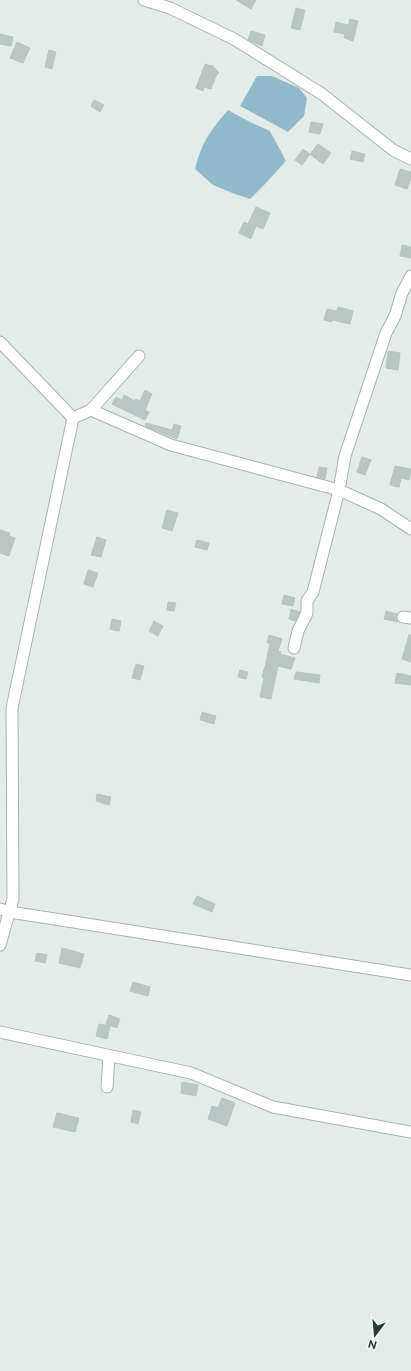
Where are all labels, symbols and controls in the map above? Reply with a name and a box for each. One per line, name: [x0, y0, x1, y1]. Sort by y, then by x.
north arrow: [355, 1315, 395, 1355]
text: N: [367, 1337, 378, 1352]

